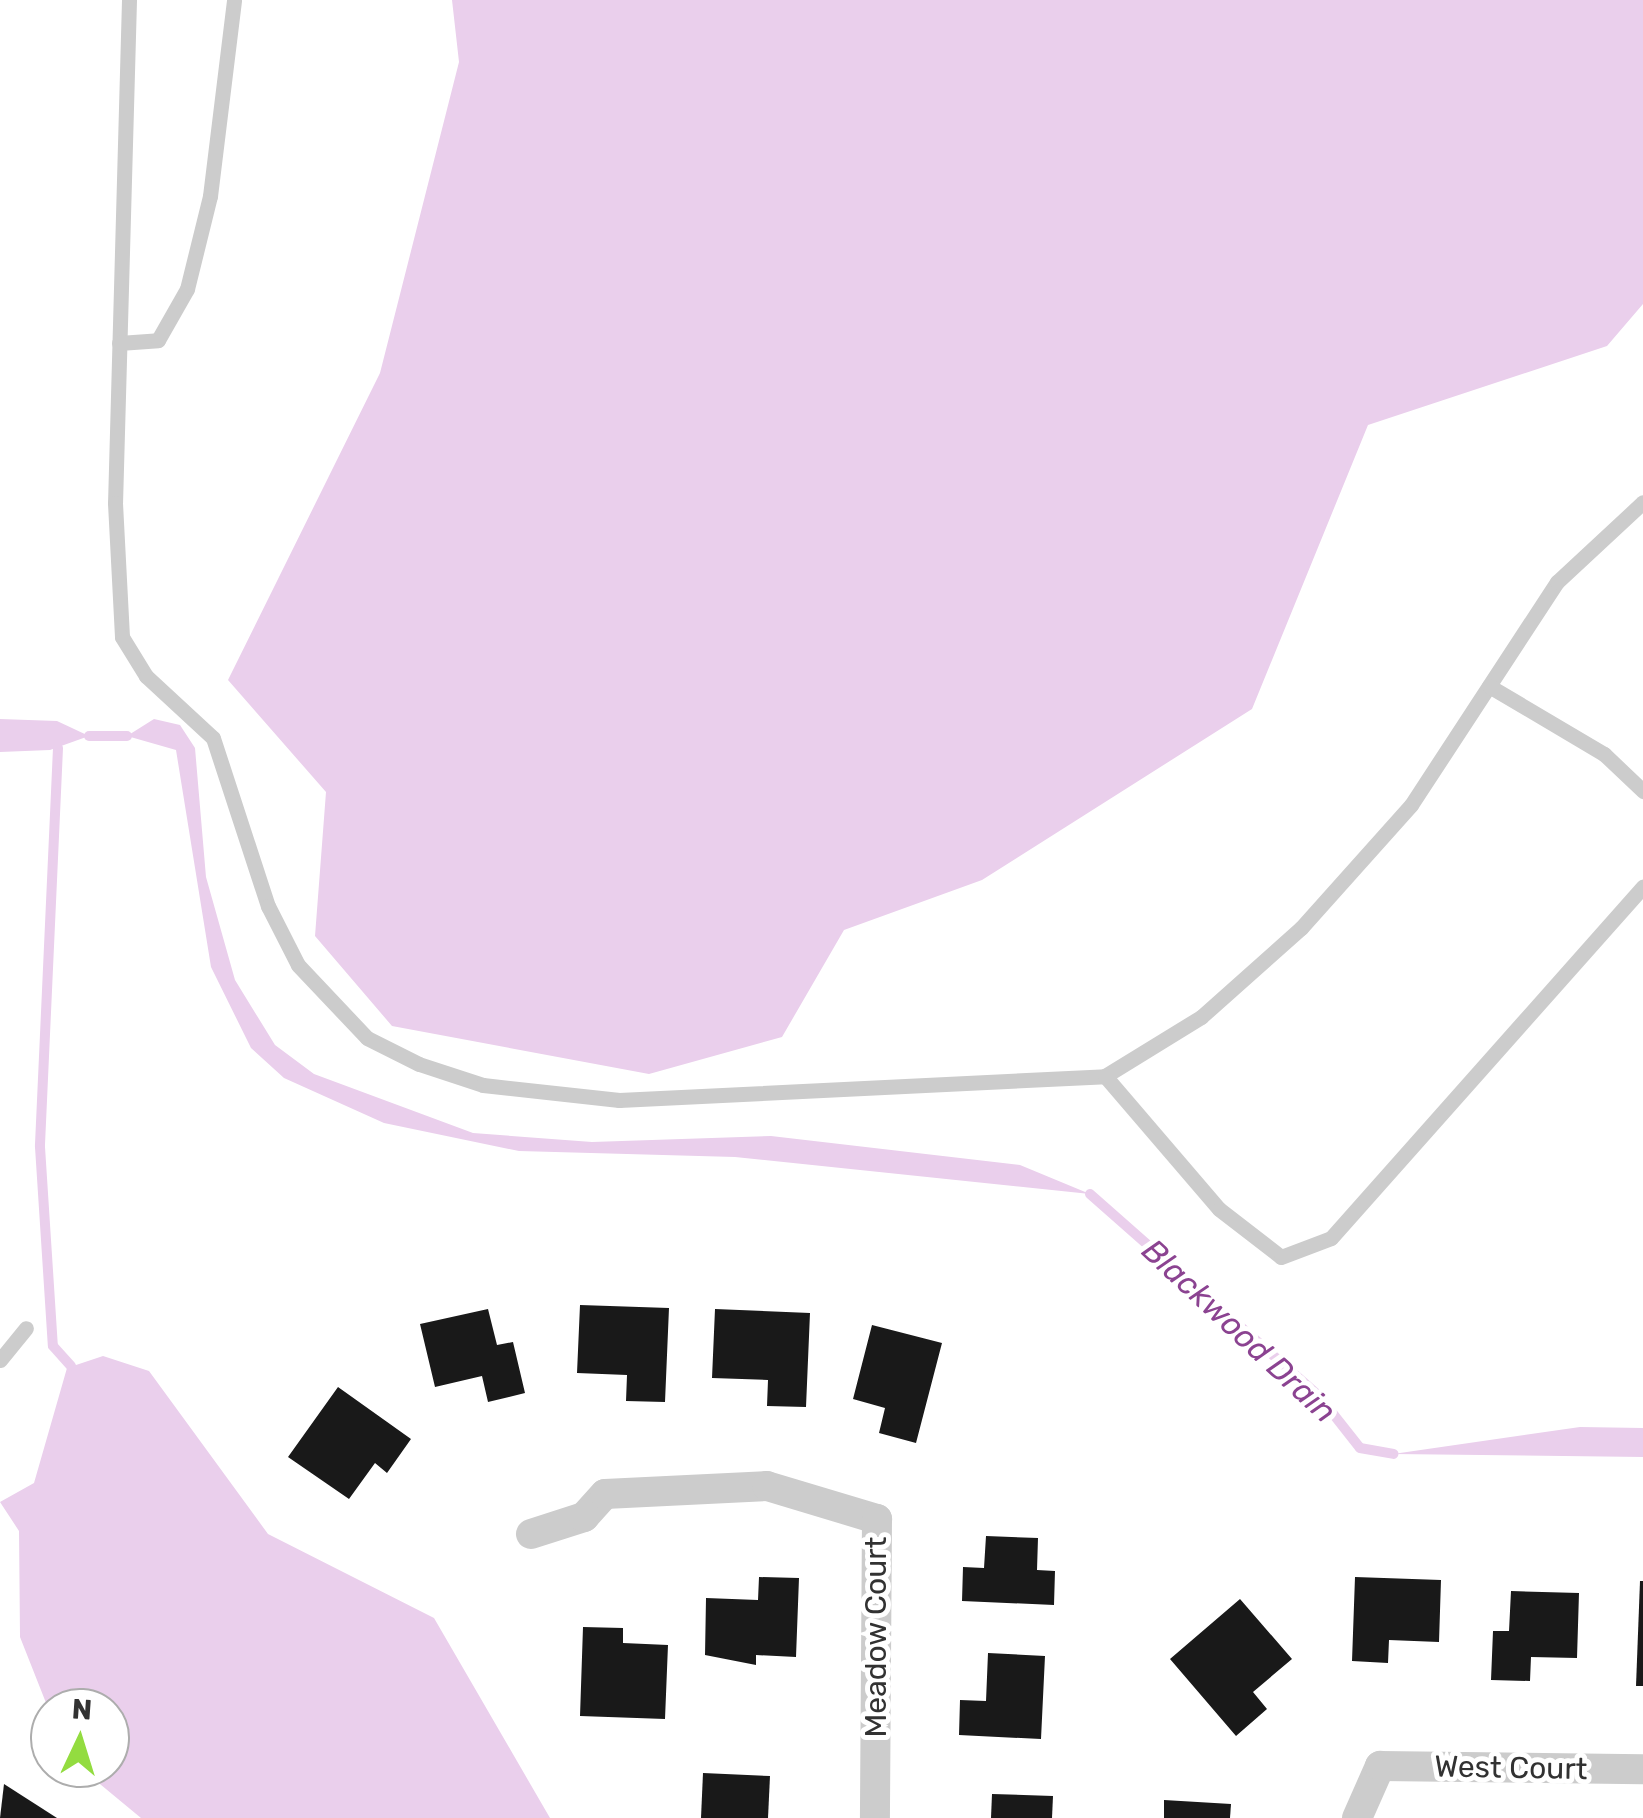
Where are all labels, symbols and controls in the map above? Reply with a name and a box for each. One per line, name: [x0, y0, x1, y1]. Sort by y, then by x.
water label: Blackwood Drain: [1134, 1231, 1344, 1431]
street label: Meadow Court: [858, 1536, 894, 1738]
north arrow: [30, 1688, 130, 1788]
text: N: [71, 1692, 93, 1727]
street label: West Court: [1434, 1749, 1588, 1787]

